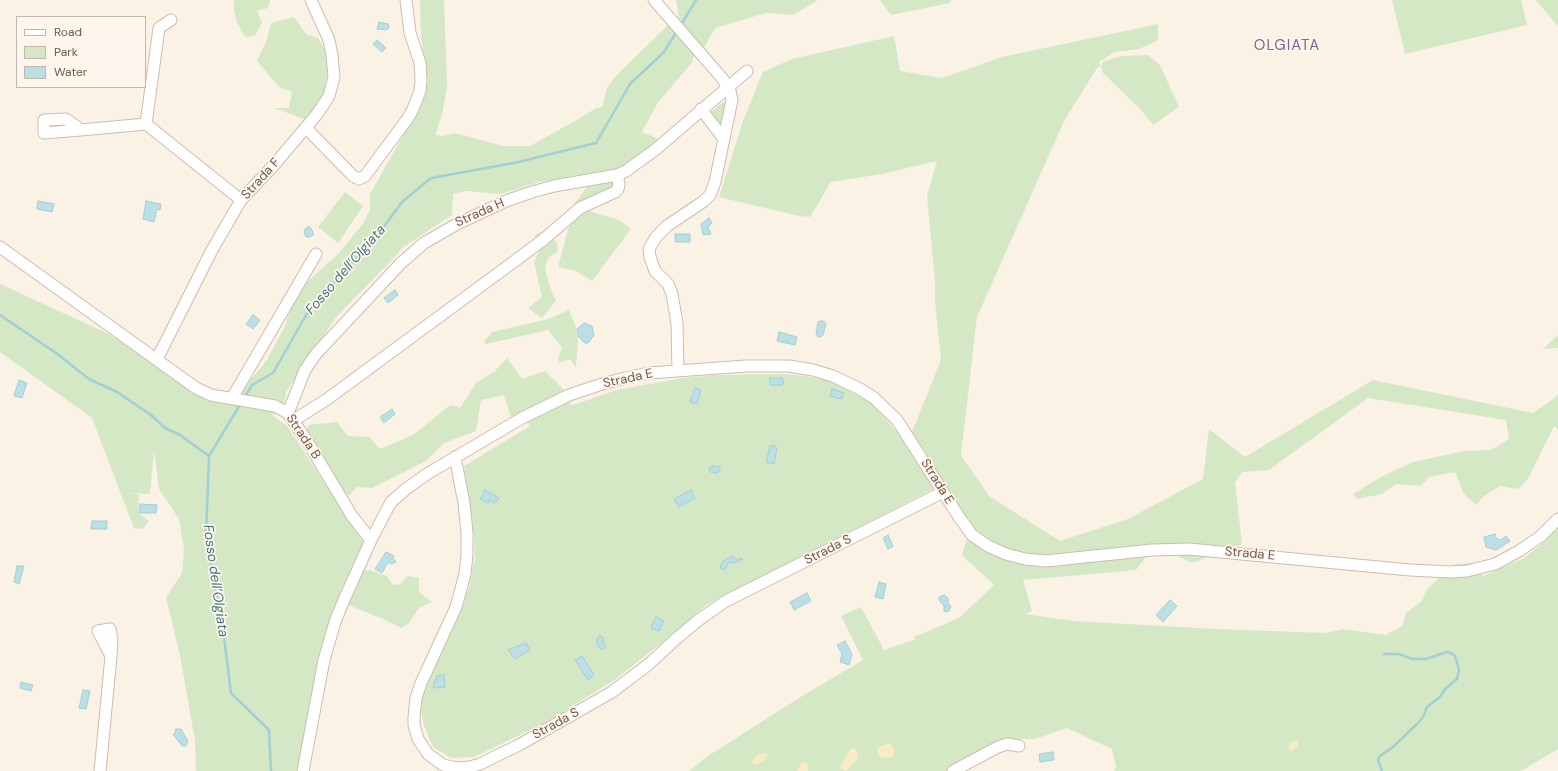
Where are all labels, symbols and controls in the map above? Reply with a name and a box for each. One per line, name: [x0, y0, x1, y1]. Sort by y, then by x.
legend: [16, 16, 146, 88]
text: Road: [54, 24, 82, 40]
district label: OLGIATA: [1254, 37, 1320, 55]
text: Park: [54, 44, 78, 60]
text: Water: [54, 64, 87, 80]
street label: Strada F: [238, 155, 284, 203]
street label: Strada H: [453, 195, 507, 231]
water label: Fosso dell’Olgiata: [302, 222, 390, 318]
street label: Strada E: [602, 366, 654, 392]
street label: Strada B: [282, 411, 324, 463]
street label: Strada E: [917, 456, 957, 508]
water label: Fosso dell’Olgiata: [199, 524, 231, 638]
street label: Strada S: [802, 532, 854, 568]
street label: Strada E: [1224, 544, 1276, 564]
street label: Strada S: [530, 705, 582, 743]

